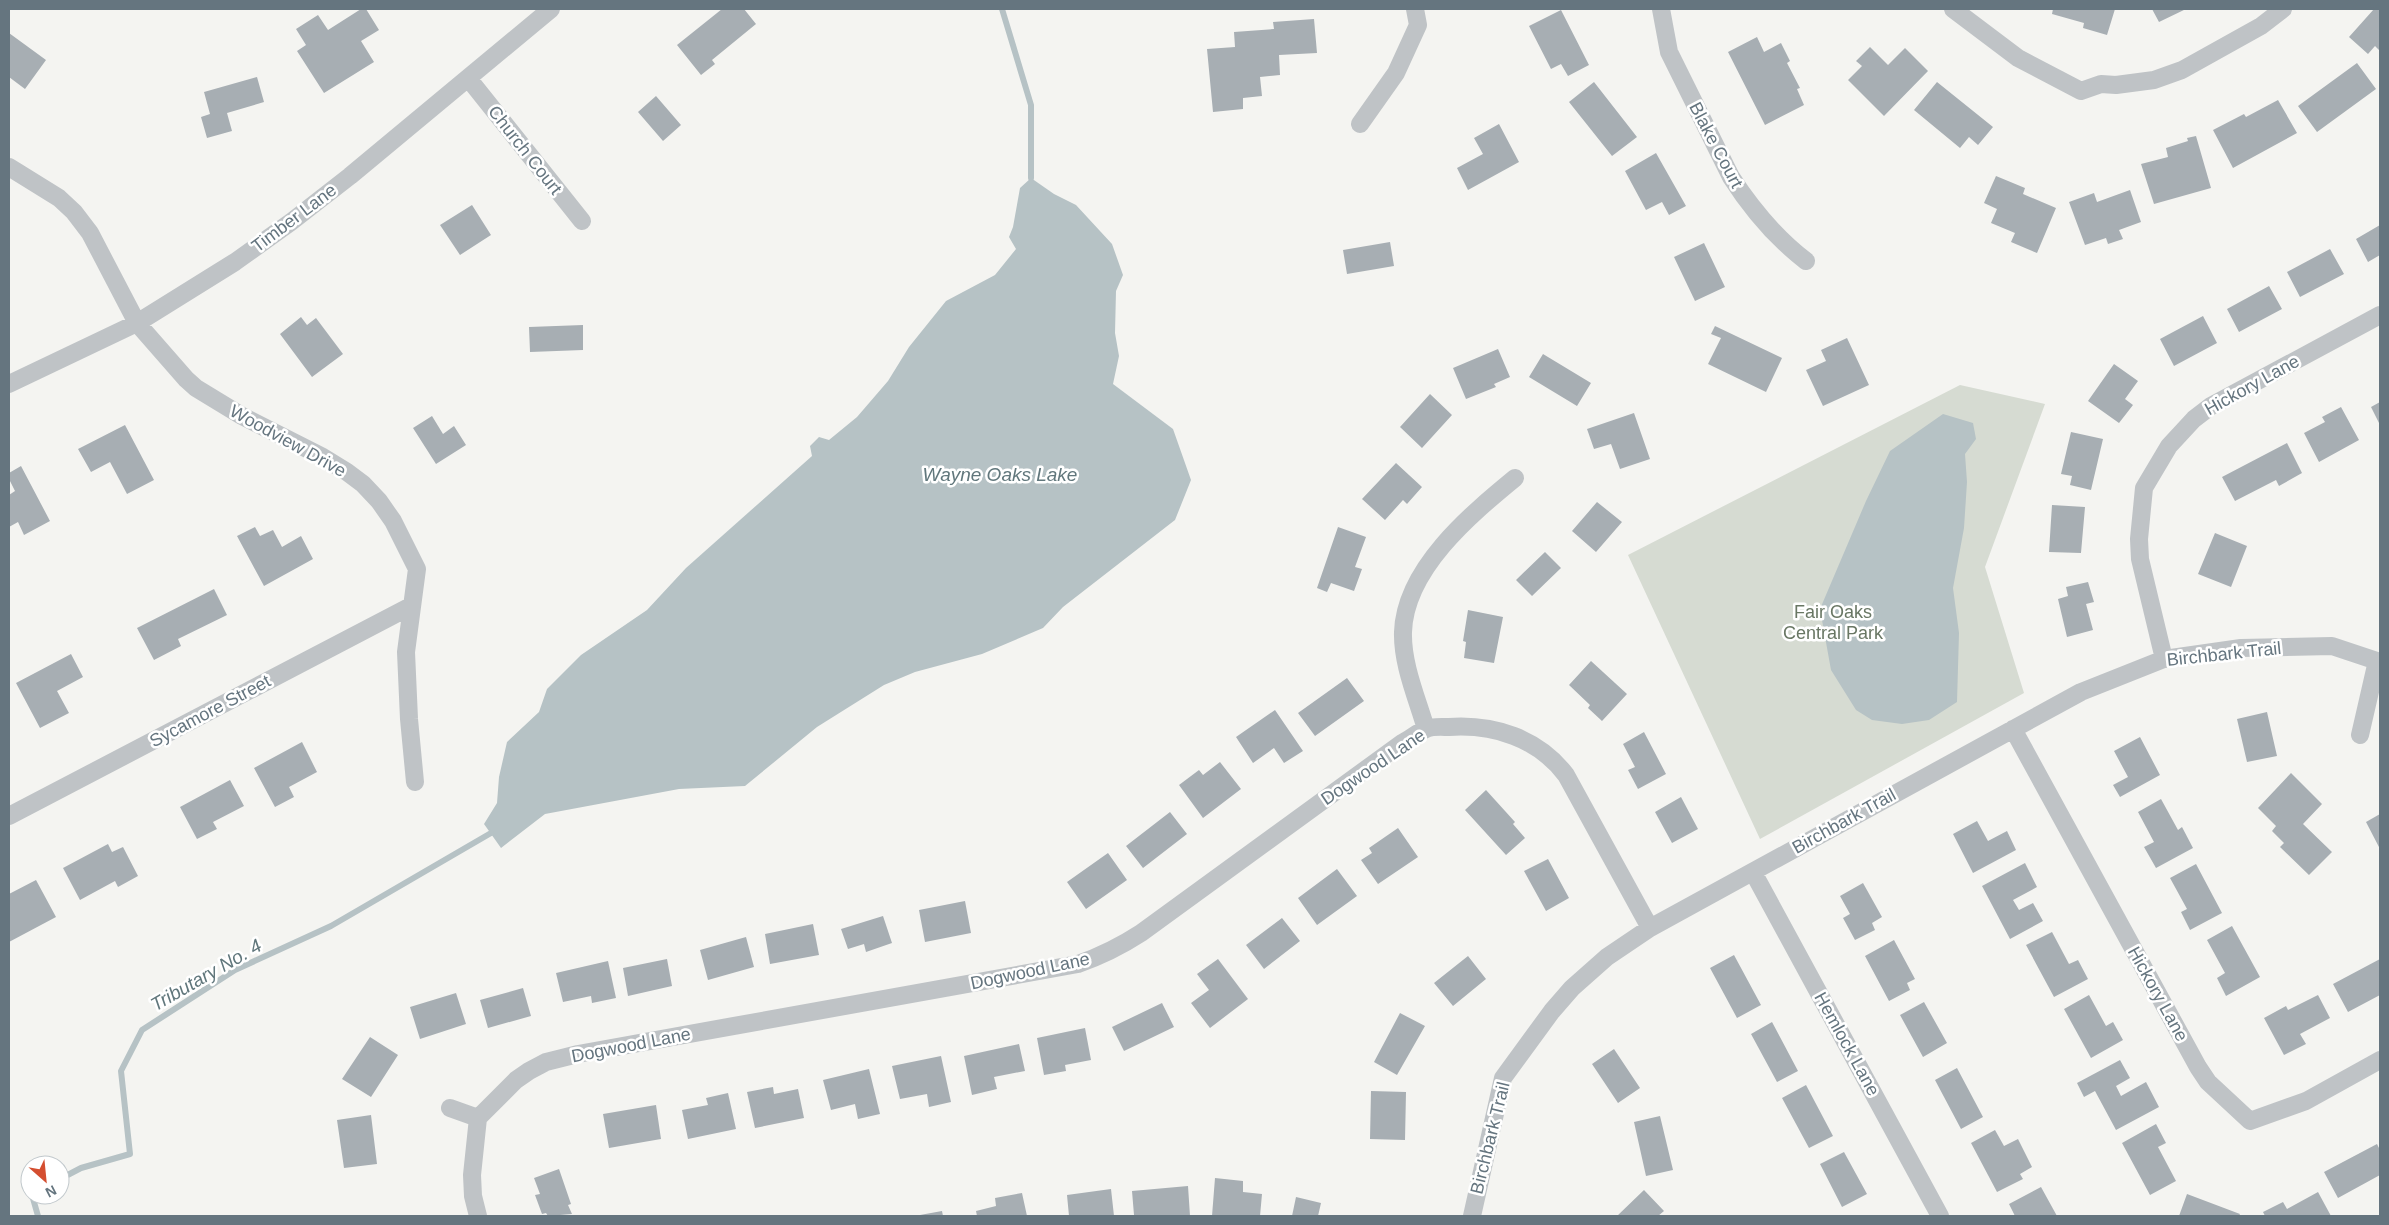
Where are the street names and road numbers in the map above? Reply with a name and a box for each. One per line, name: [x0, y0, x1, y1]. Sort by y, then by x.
street label: Blake Court: [1685, 99, 1747, 191]
street label: Church Court: [484, 102, 566, 198]
street label: Timber Lane: [248, 180, 340, 256]
street label: Hickory Lane: [2201, 351, 2303, 419]
street label: Woodview Drive: [226, 401, 350, 481]
street label: Birchbark Trail: [2166, 638, 2282, 670]
street label: Sycamore Street: [146, 671, 274, 751]
street label: Dogwood Lane: [1317, 725, 1429, 809]
street label: Birchbark Trail: [1789, 784, 1899, 858]
street label: Hickory Lane: [2124, 943, 2192, 1045]
street label: Dogwood Lane: [969, 949, 1091, 993]
street label: Hemlock Lane: [1810, 989, 1884, 1099]
street label: Dogwood Lane: [570, 1024, 692, 1066]
street label: Birchbark Trail: [1466, 1080, 1514, 1196]

